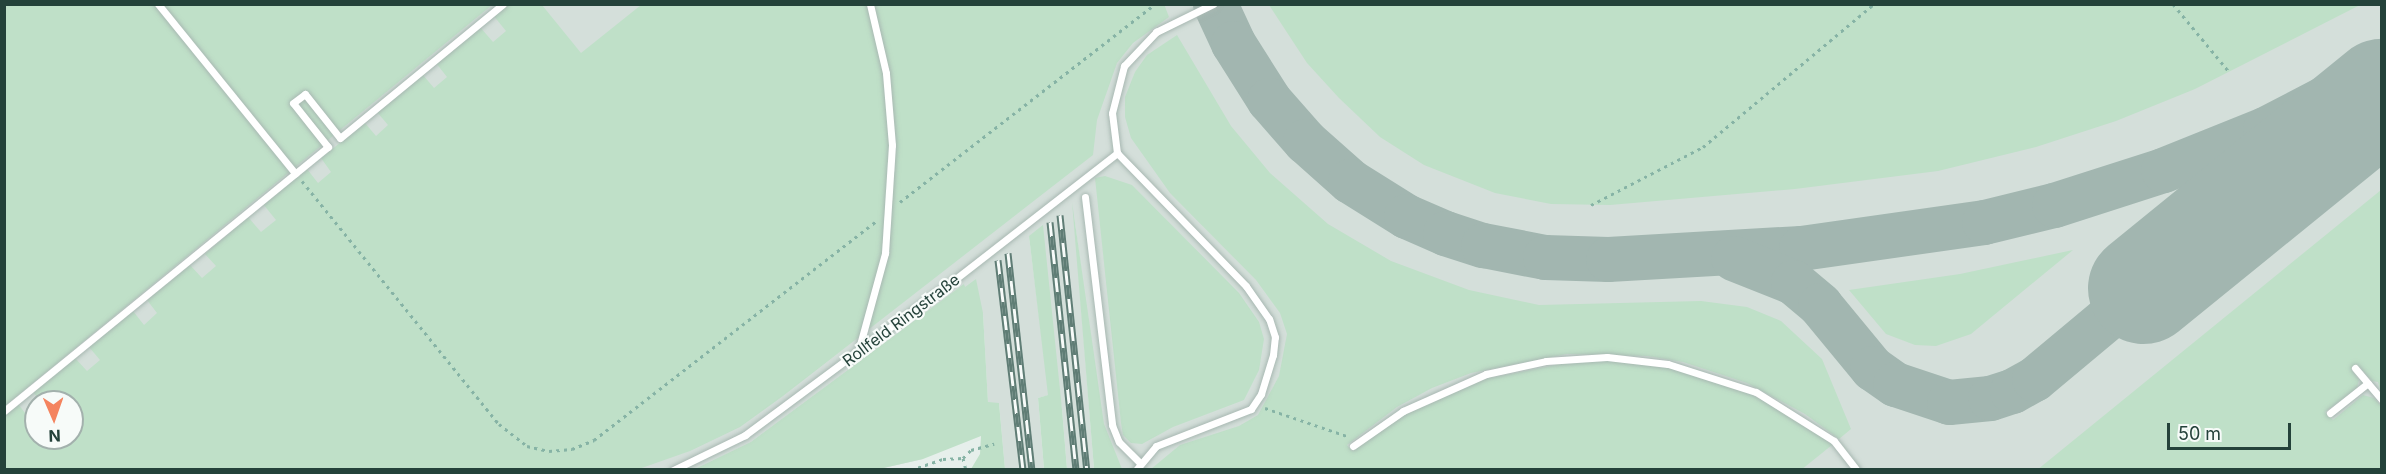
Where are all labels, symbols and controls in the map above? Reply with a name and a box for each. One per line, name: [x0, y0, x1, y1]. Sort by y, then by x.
street label: Rollfeld Ringstraße: [839, 270, 963, 370]
north arrow: [24, 390, 84, 450]
scale bar: [2170, 411, 2294, 449]
text: 50 m: [2178, 423, 2221, 444]
text: N: [48, 426, 61, 446]

